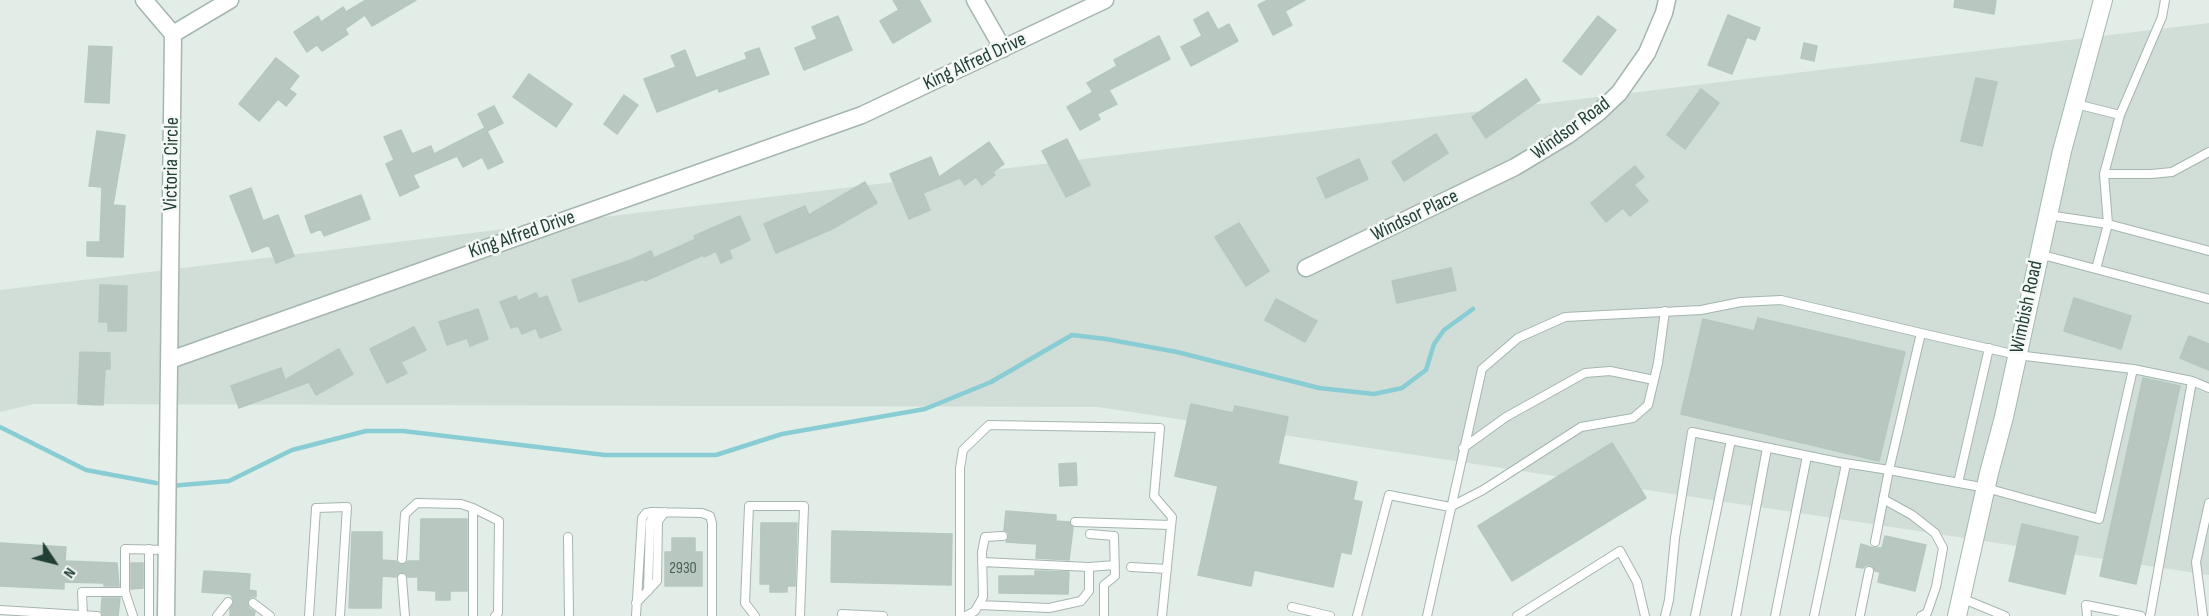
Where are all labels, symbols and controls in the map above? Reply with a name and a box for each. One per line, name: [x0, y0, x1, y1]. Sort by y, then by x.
street label: King Alfred Drive: [920, 28, 1030, 96]
street label: Windsor Road: [1527, 92, 1615, 166]
street label: Victoria Circle: [159, 117, 185, 211]
street label: Windsor Place: [1368, 185, 1462, 247]
street label: King Alfred Drive: [466, 206, 578, 264]
street label: Wimbish Road: [2006, 259, 2048, 355]
north arrow: [24, 532, 84, 592]
house number: 2930: [669, 559, 697, 579]
text: N: [59, 564, 79, 582]

